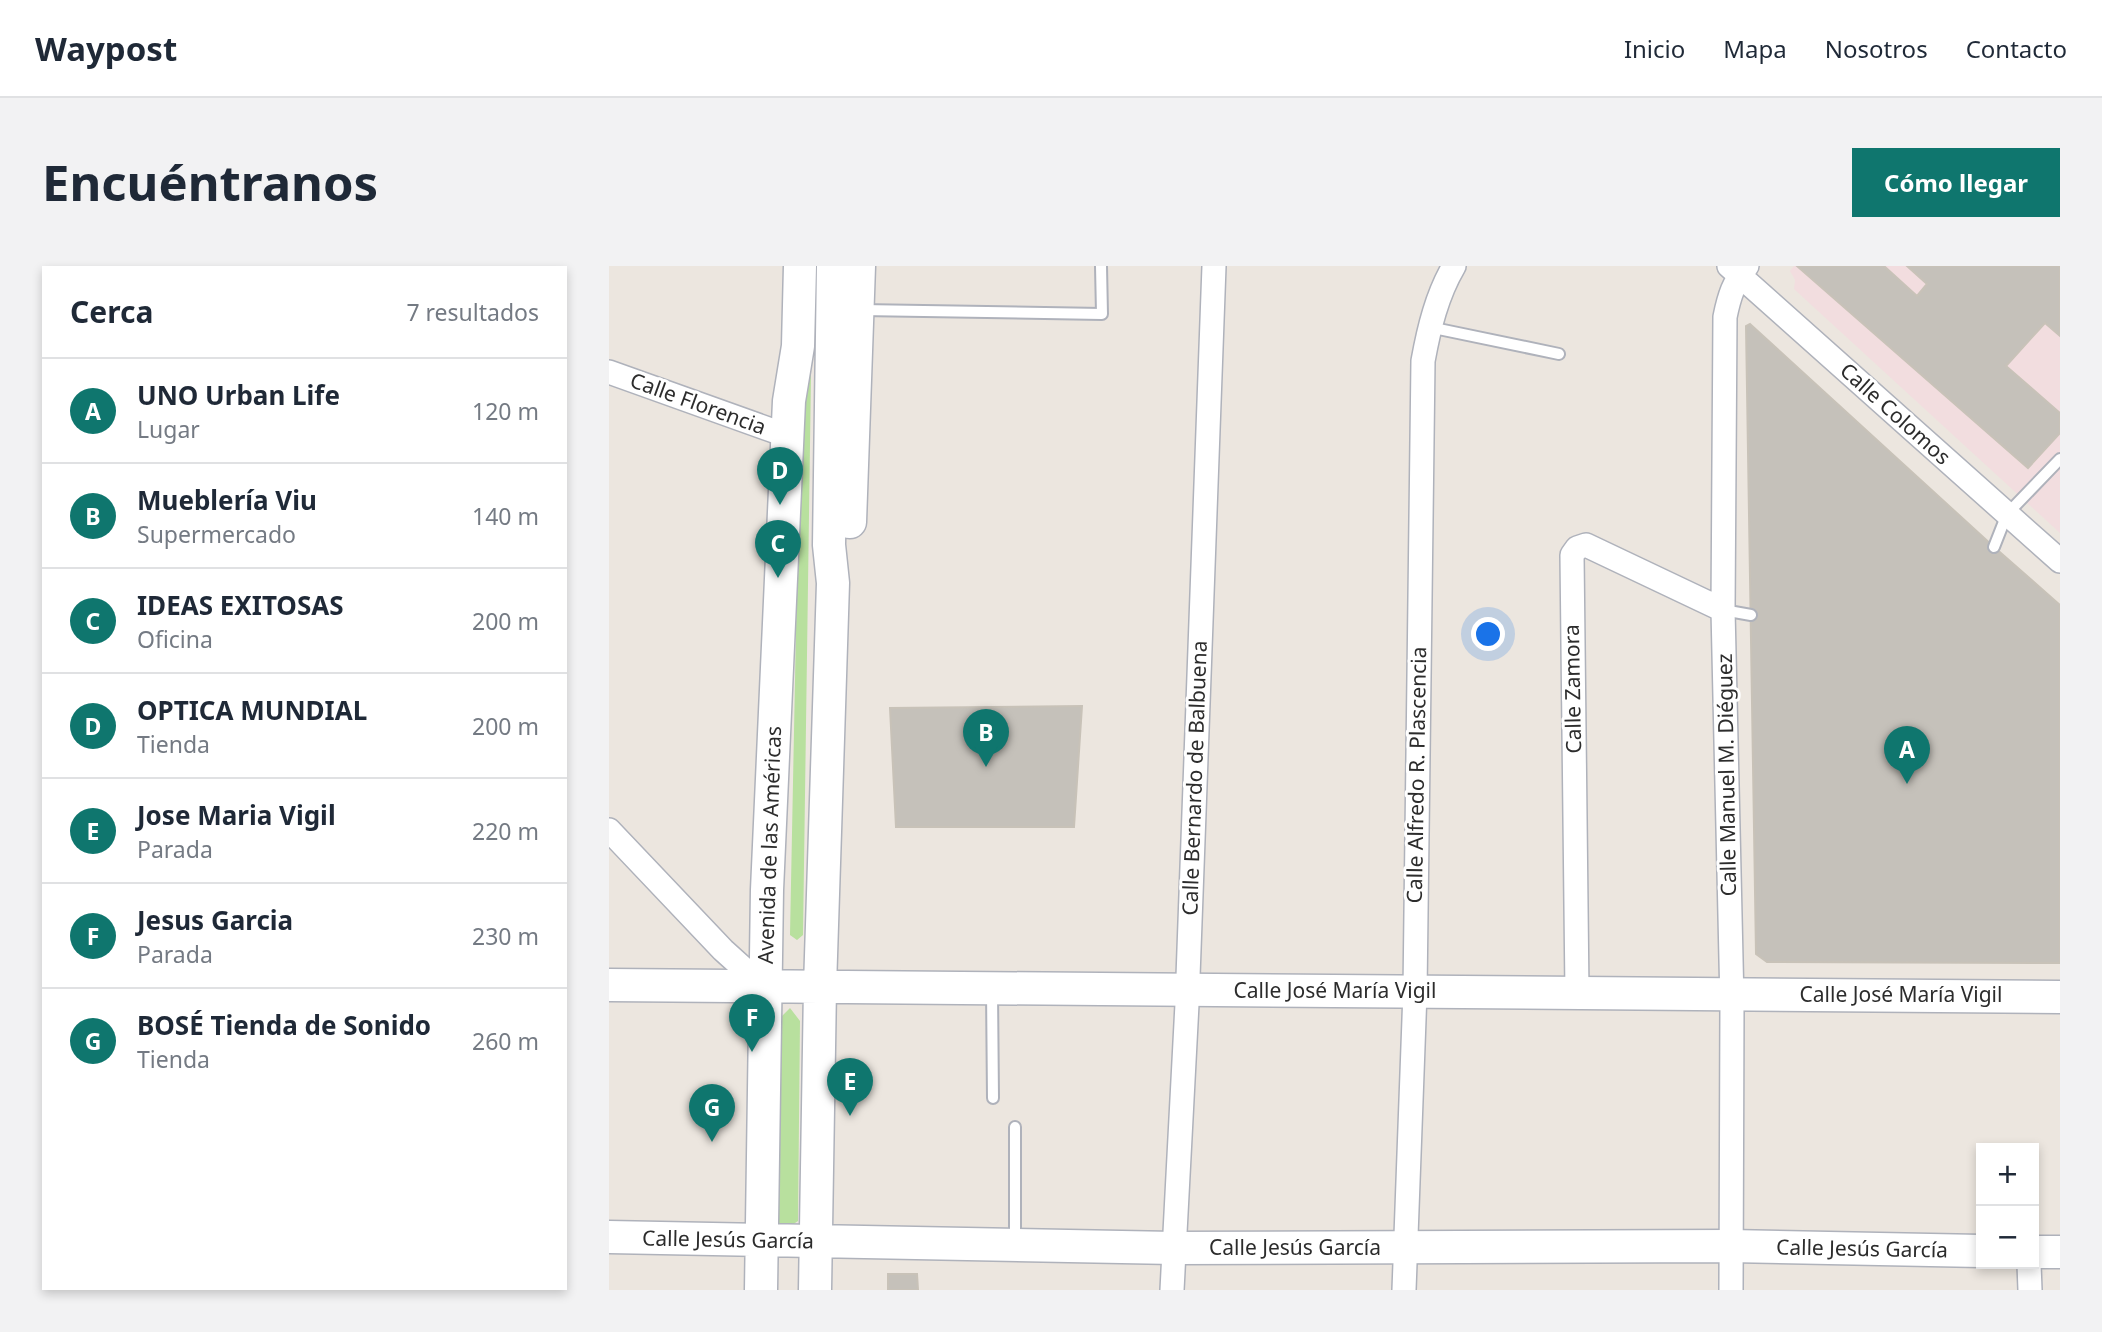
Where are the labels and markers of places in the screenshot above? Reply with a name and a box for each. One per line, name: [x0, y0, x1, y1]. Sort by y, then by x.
pin: D: [757, 447, 803, 505]
pin: C: [755, 520, 801, 578]
pin: B: [963, 709, 1009, 767]
pin: A: [1884, 726, 1930, 784]
pin: F: [729, 994, 775, 1052]
pin: E: [827, 1058, 873, 1116]
pin: G: [689, 1084, 735, 1142]

